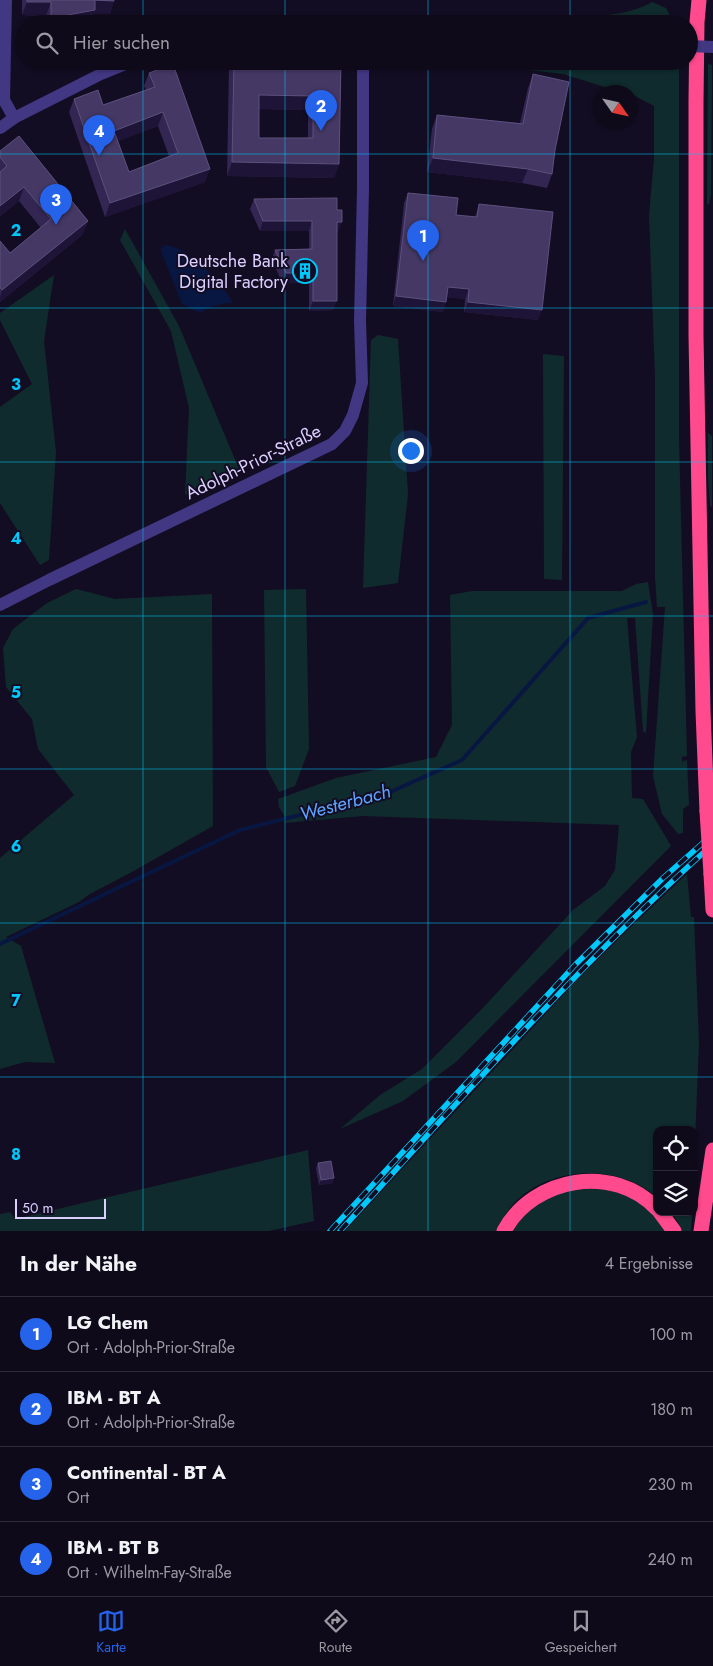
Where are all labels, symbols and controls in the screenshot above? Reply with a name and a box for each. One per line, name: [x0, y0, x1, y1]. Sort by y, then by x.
search box: [15, 15, 698, 70]
icon: search: [33, 29, 61, 57]
text: Hier suchen: [73, 29, 170, 56]
north arrow: [593, 85, 638, 130]
pin: 2: [305, 90, 337, 131]
pin: 4: [83, 115, 115, 156]
pin: 3: [40, 184, 72, 225]
text: 2: [11, 219, 21, 242]
pin: 1: [407, 220, 439, 261]
place label: Deutsche Bank Digital Factory: [177, 248, 288, 295]
building icon: Deutsche Bank Digital Factory: [292, 258, 318, 284]
text: 3: [11, 373, 21, 396]
street label: Adolph-Prior-Straße: [181, 418, 325, 506]
your location: [398, 438, 424, 464]
text: 4: [10, 527, 22, 550]
text: 5: [11, 681, 21, 704]
water label: Westerbach: [297, 777, 394, 828]
text: 6: [11, 835, 21, 858]
text: 7: [11, 989, 21, 1012]
map controls: [653, 1126, 698, 1216]
button: locate: [653, 1126, 698, 1171]
text: 8: [11, 1143, 21, 1166]
button: layers: [653, 1171, 698, 1216]
scale bar: [15, 1196, 106, 1219]
text: 50 m: [22, 1198, 53, 1218]
text: In der Nähe: [20, 1249, 137, 1279]
text: 4 Ergebnisse: [605, 1252, 693, 1275]
text: LG Chem: [67, 1309, 148, 1336]
text: 1: [32, 1323, 40, 1346]
text: 100 m: [649, 1323, 693, 1346]
text: Ort · Adolph-Prior-Straße: [67, 1336, 235, 1359]
text: IBM - BT A: [67, 1384, 161, 1411]
text: 2: [31, 1398, 41, 1421]
text: 180 m: [650, 1398, 693, 1421]
text: Ort · Adolph-Prior-Straße: [67, 1411, 235, 1434]
text: Continental - BT A: [67, 1459, 226, 1486]
text: 3: [31, 1473, 41, 1496]
text: 230 m: [648, 1473, 693, 1496]
text: Ort: [67, 1486, 89, 1509]
text: IBM - BT B: [67, 1534, 159, 1561]
text: 4: [30, 1548, 42, 1571]
text: 240 m: [648, 1548, 693, 1571]
text: Ort · Wilhelm-Fay-Straße: [67, 1561, 232, 1584]
tab: Karte: [96, 1607, 126, 1657]
tab: Route: [319, 1607, 352, 1657]
tab: Gespeichert: [545, 1607, 617, 1657]

